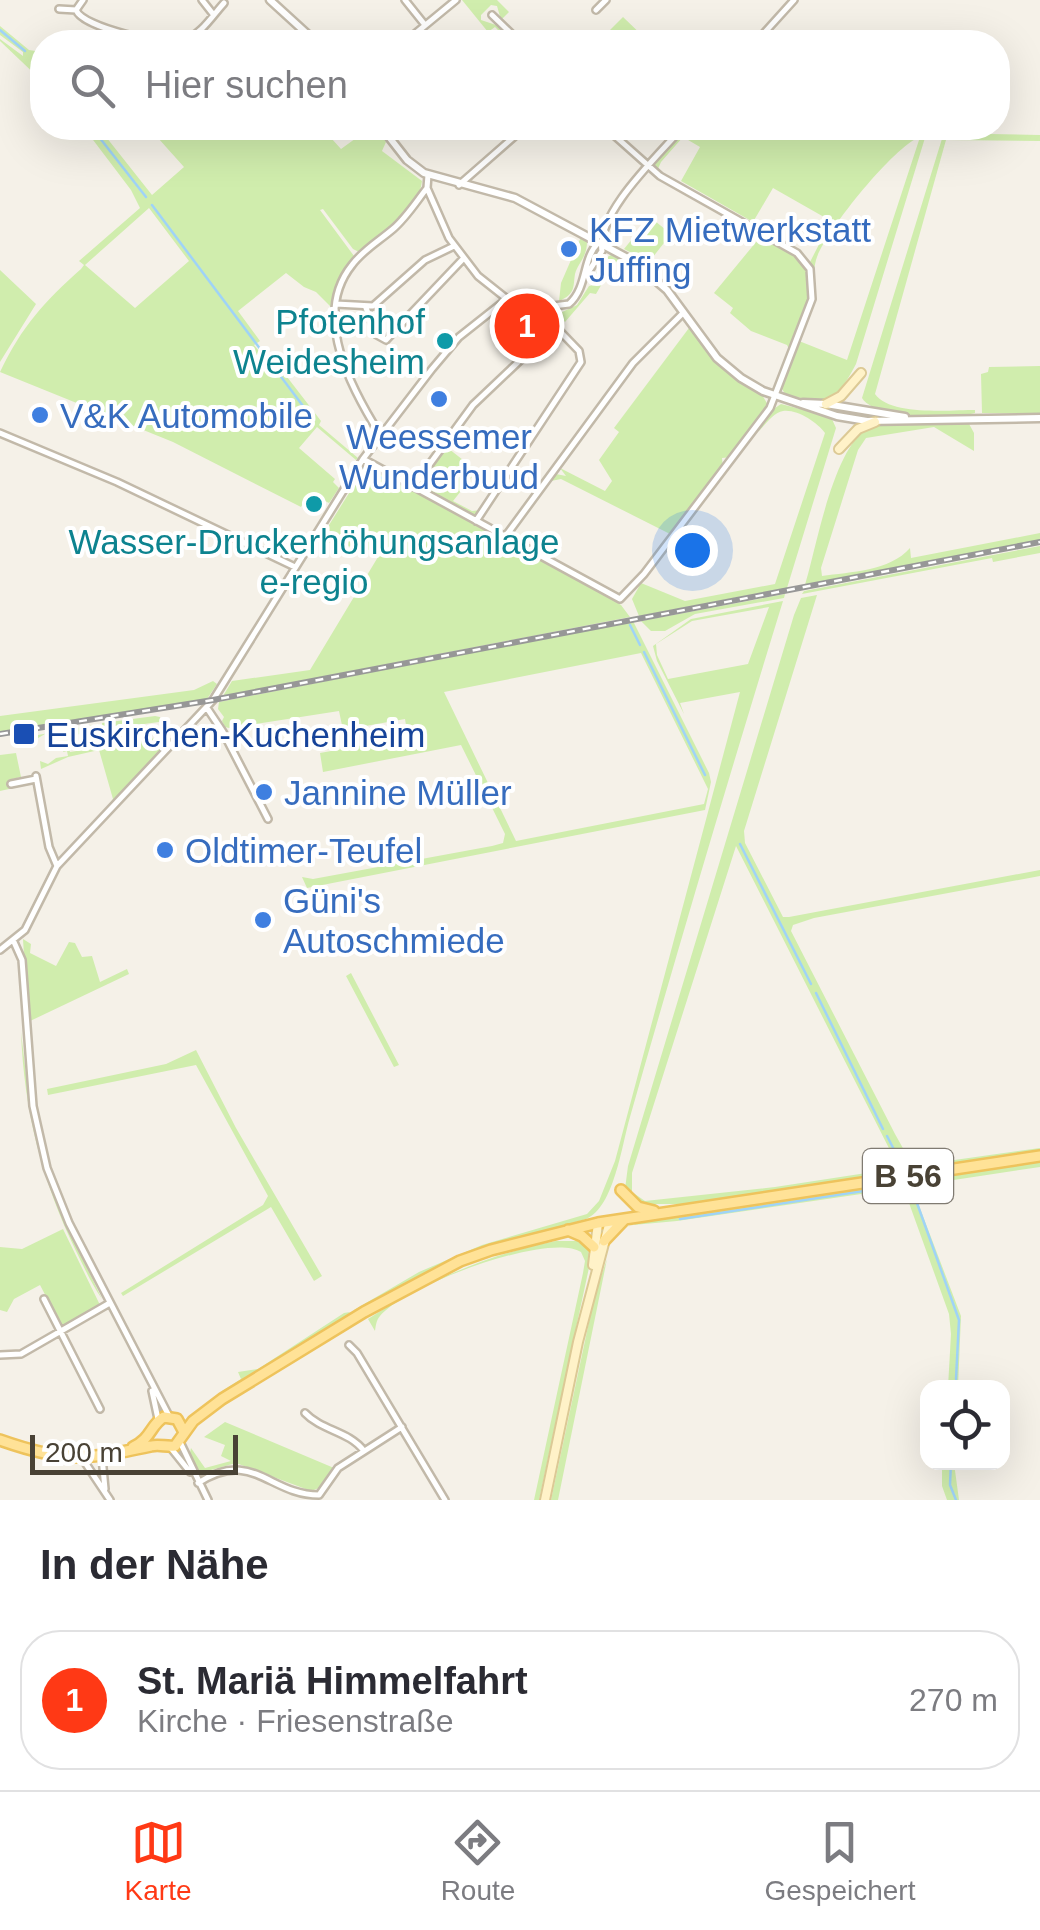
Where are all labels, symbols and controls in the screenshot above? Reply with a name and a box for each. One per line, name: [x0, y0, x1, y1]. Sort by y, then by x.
search box: [30, 30, 1010, 140]
icon: search: [65, 58, 120, 113]
text: Hier suchen: [145, 64, 348, 106]
place label: KFZ Mietwerkstatt Juffing: [589, 210, 871, 289]
marker: KFZ Mietwerkstatt Juffing: [558, 238, 580, 260]
pin: 1: [494, 288, 560, 364]
place label: Pfotenhof Weidesheim: [233, 302, 425, 381]
marker: Pfotenhof Weidesheim: [434, 330, 456, 352]
marker: Weessemer Wunderbuud: [428, 388, 450, 410]
place label: V&K Automobile: [60, 396, 313, 435]
marker: V&K Automobile: [29, 404, 51, 426]
place label: Weessemer Wunderbuud: [339, 417, 539, 496]
marker: Wasser-Druckerhöhungsanlage e-regio: [303, 493, 325, 515]
place label: Wasser-Druckerhöhungsanlage e-regio: [69, 522, 559, 601]
your location: [667, 525, 718, 576]
place label: Euskirchen-Kuchenheim: [46, 715, 425, 754]
marker: Euskirchen-Kuchenheim: [11, 721, 37, 747]
place label: Jannine Müller: [284, 773, 512, 812]
marker: Jannine Müller: [253, 781, 275, 803]
place label: Oldtimer-Teufel: [185, 831, 422, 870]
marker: Oldtimer-Teufel: [154, 839, 176, 861]
place label: Güni's Autoschmiede: [283, 881, 505, 960]
marker: Güni's Autoschmiede: [252, 909, 274, 931]
road number: B 56: [863, 1149, 953, 1203]
map controls: [920, 1380, 1010, 1470]
button: locate: [920, 1380, 1010, 1470]
scale bar: [30, 1430, 238, 1474]
text: 200 m: [45, 1437, 123, 1468]
text: In der Nähe: [40, 1541, 269, 1588]
text: St. Mariä Himmelfahrt: [137, 1660, 528, 1702]
text: 1: [66, 1682, 83, 1718]
text: 270 m: [909, 1682, 998, 1718]
text: Kirche · Friesenstraße: [137, 1703, 454, 1739]
tab: Karte: [125, 1815, 192, 1907]
tab: Route: [441, 1815, 515, 1907]
tab: Gespeichert: [764, 1815, 915, 1907]

